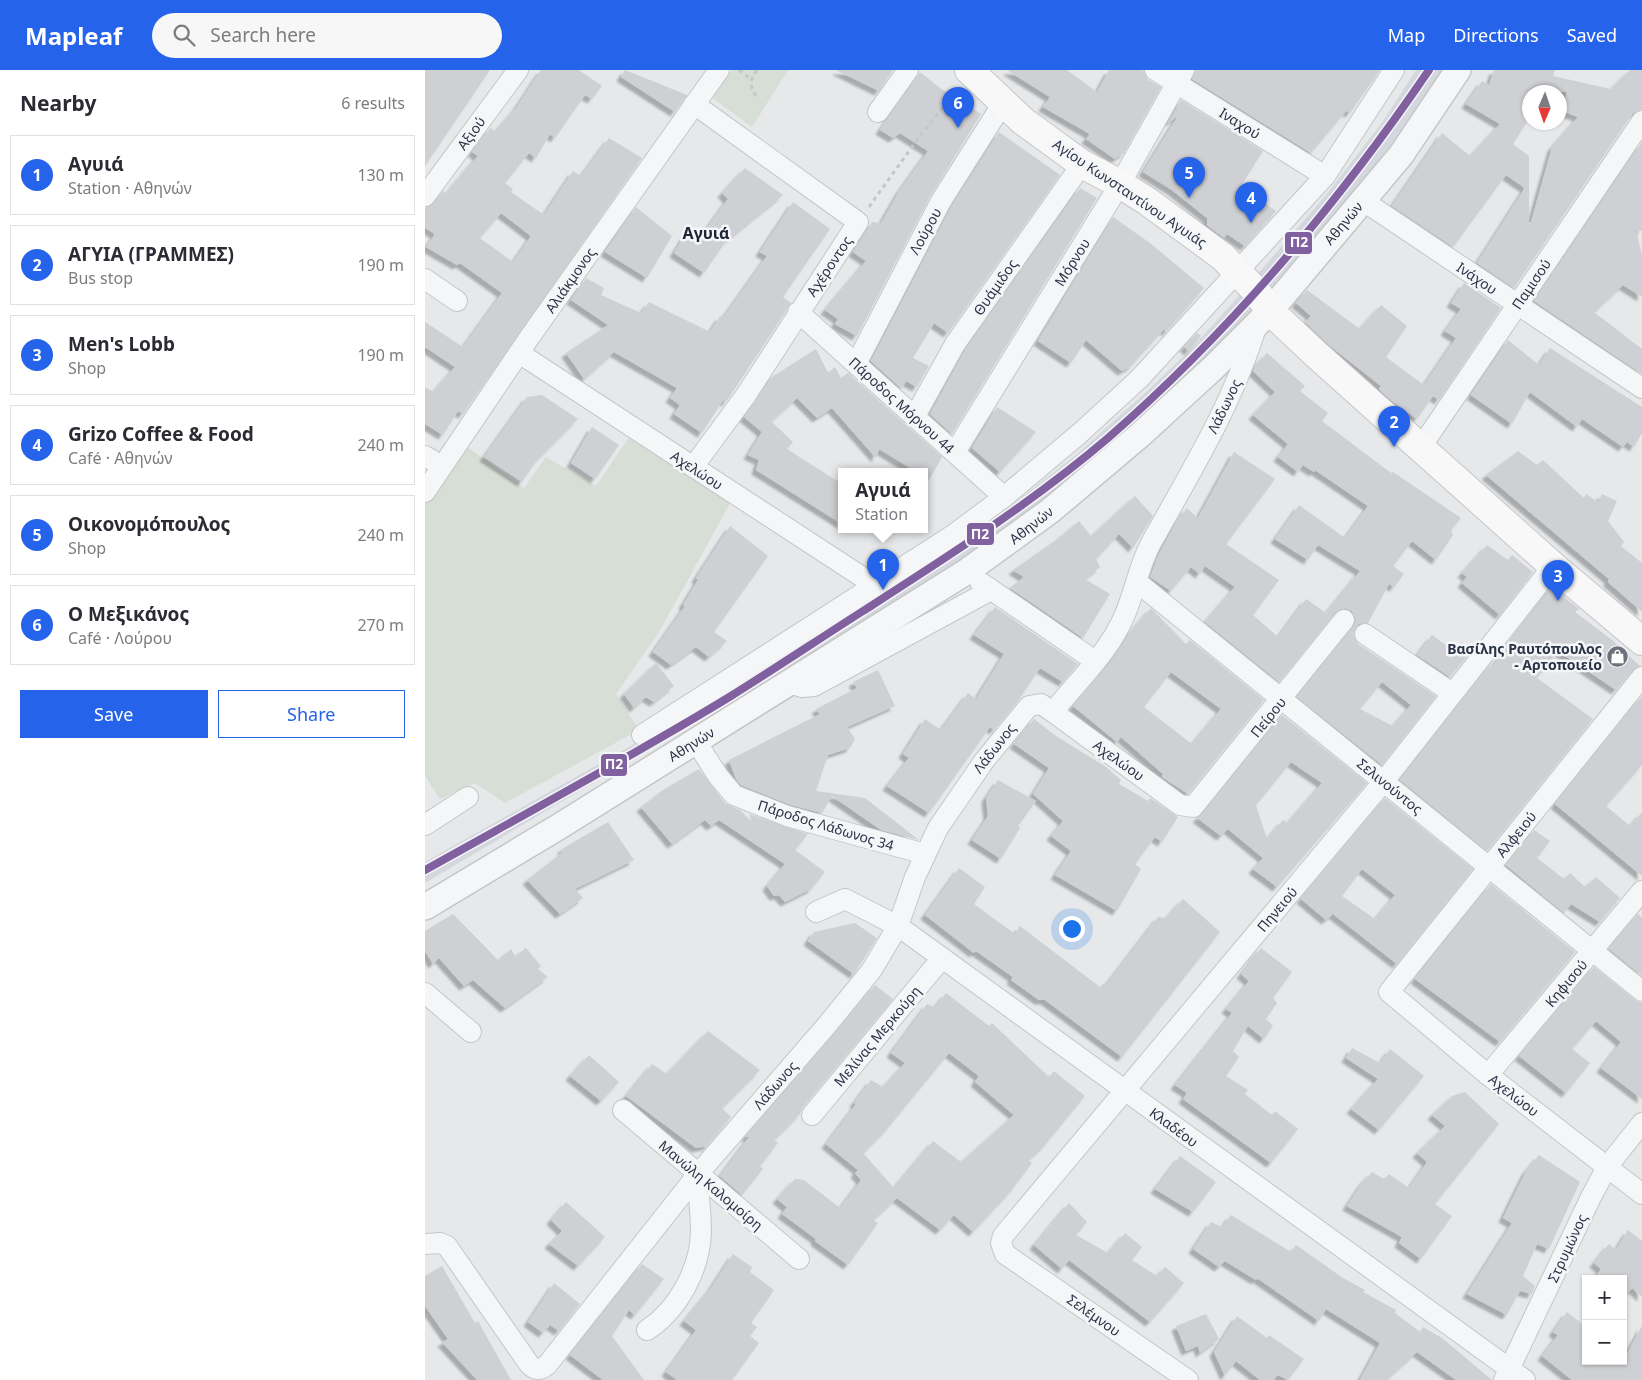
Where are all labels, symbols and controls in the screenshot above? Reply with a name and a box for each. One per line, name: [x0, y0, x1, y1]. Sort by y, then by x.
search box: [152, 13, 502, 58]
text: Mapleaf: [25, 19, 122, 52]
icon: search: [170, 21, 198, 49]
text: Search here: [210, 22, 316, 48]
text: Map: [1388, 23, 1425, 47]
text: Directions: [1453, 23, 1539, 47]
text: Saved: [1567, 23, 1617, 47]
north arrow: [1522, 85, 1567, 130]
pin: 6: [942, 87, 974, 128]
text: Nearby: [20, 89, 96, 117]
text: 6 results: [341, 92, 405, 114]
street label: Ιναχού: [1216, 103, 1264, 143]
street label: Αξιού: [452, 112, 490, 154]
street label: Αγίου Κωνσταντίνου Αγυιάς: [1049, 134, 1211, 252]
text: Αγυιά: [68, 151, 124, 177]
pin: 5: [1173, 157, 1205, 198]
text: 1: [32, 164, 42, 186]
text: 130 m: [357, 164, 404, 186]
text: Station · Αθηνών: [68, 177, 192, 199]
pin: 4: [1235, 182, 1267, 223]
street label: Αθηνών: [1319, 197, 1367, 249]
street label: Λούρου: [904, 204, 946, 258]
district label: Αγυιά: [683, 222, 730, 244]
line badge: Π2: [1284, 231, 1313, 255]
street label: Αχέροντος: [802, 232, 856, 300]
text: Π2: [1290, 232, 1308, 251]
street label: Μόρνου: [1050, 234, 1094, 290]
text: ΑΓΥΙΑ (ΓΡΑΜΜΕΣ): [68, 241, 234, 267]
street label: Αλιάκμονος: [540, 243, 600, 317]
text: 2: [32, 254, 42, 276]
text: 190 m: [357, 254, 404, 276]
street label: Θυάμιδος: [969, 255, 1021, 319]
street label: Παμισού: [1507, 255, 1555, 313]
street label: Ινάχου: [1453, 257, 1501, 299]
text: Bus stop: [68, 267, 133, 289]
text: Men's Lobb: [68, 331, 175, 357]
text: 3: [32, 344, 42, 366]
text: 190 m: [357, 344, 404, 366]
street label: Πάροδος Μόρνου 44: [845, 352, 959, 458]
text: Shop: [68, 357, 106, 379]
street label: Λάδωνος: [1203, 375, 1245, 437]
pin: 2: [1378, 406, 1410, 447]
text: Grizo Coffee & Food: [68, 421, 254, 447]
text: 4: [32, 434, 42, 456]
text: 240 m: [357, 434, 404, 456]
street label: Αχελώου: [667, 446, 727, 494]
text: Café · Αθηνών: [68, 447, 172, 469]
popup: [838, 468, 928, 533]
text: Αγυιά: [855, 477, 911, 503]
street label: Αθηνών: [1005, 502, 1057, 548]
text: Station: [855, 503, 908, 525]
text: Οικονομόπουλος: [68, 511, 230, 537]
line badge: Π2: [966, 522, 995, 546]
text: 5: [32, 524, 42, 546]
text: 240 m: [357, 524, 404, 546]
text: Π2: [971, 524, 989, 543]
text: Shop: [68, 537, 106, 559]
pin: 1: [867, 549, 899, 590]
pin: 3: [1542, 560, 1574, 601]
text: Ο Μεξικάνος: [68, 601, 189, 627]
text: 6: [32, 614, 42, 636]
text: 270 m: [357, 614, 404, 636]
text: Café · Λούρου: [68, 627, 172, 649]
place label: Βασίλης Ραυτόπουλος - Αρτοποιείο: [1447, 639, 1602, 674]
shop icon: Βασίλης Ραυτόπουλος - Αρτοποιείο: [1606, 644, 1630, 668]
button: Save: [20, 690, 208, 738]
button: Share: [218, 690, 405, 738]
street label: Πείρου: [1246, 693, 1290, 741]
street label: Λάδωνος: [968, 719, 1020, 777]
street label: Αθηνών: [664, 722, 718, 766]
street label: Αχελώου: [1090, 735, 1148, 785]
line badge: Π2: [600, 753, 628, 777]
text: Π2: [605, 754, 623, 773]
street label: Σελινούντος: [1353, 754, 1427, 818]
street label: Πάροδος Λάδωνος 34: [756, 795, 896, 855]
street label: Αλφειού: [1492, 807, 1540, 861]
street label: Πηνειού: [1252, 882, 1302, 936]
your location: [1059, 916, 1085, 942]
street label: Κηφισού: [1540, 955, 1592, 1011]
street label: Μελίνας Μερκούρη: [829, 982, 925, 1090]
street label: Λάδωνος: [749, 1057, 802, 1113]
street label: Αχελώου: [1485, 1069, 1543, 1121]
street label: Κλαδέου: [1146, 1103, 1202, 1151]
street label: Μανώλη Καλομοίρη: [655, 1136, 767, 1234]
street label: Στρυμώνος: [1543, 1210, 1591, 1285]
map controls: [1582, 1275, 1627, 1365]
button: +: [1582, 1275, 1627, 1320]
street label: Σελέμνου: [1064, 1290, 1124, 1340]
button: −: [1582, 1320, 1627, 1365]

